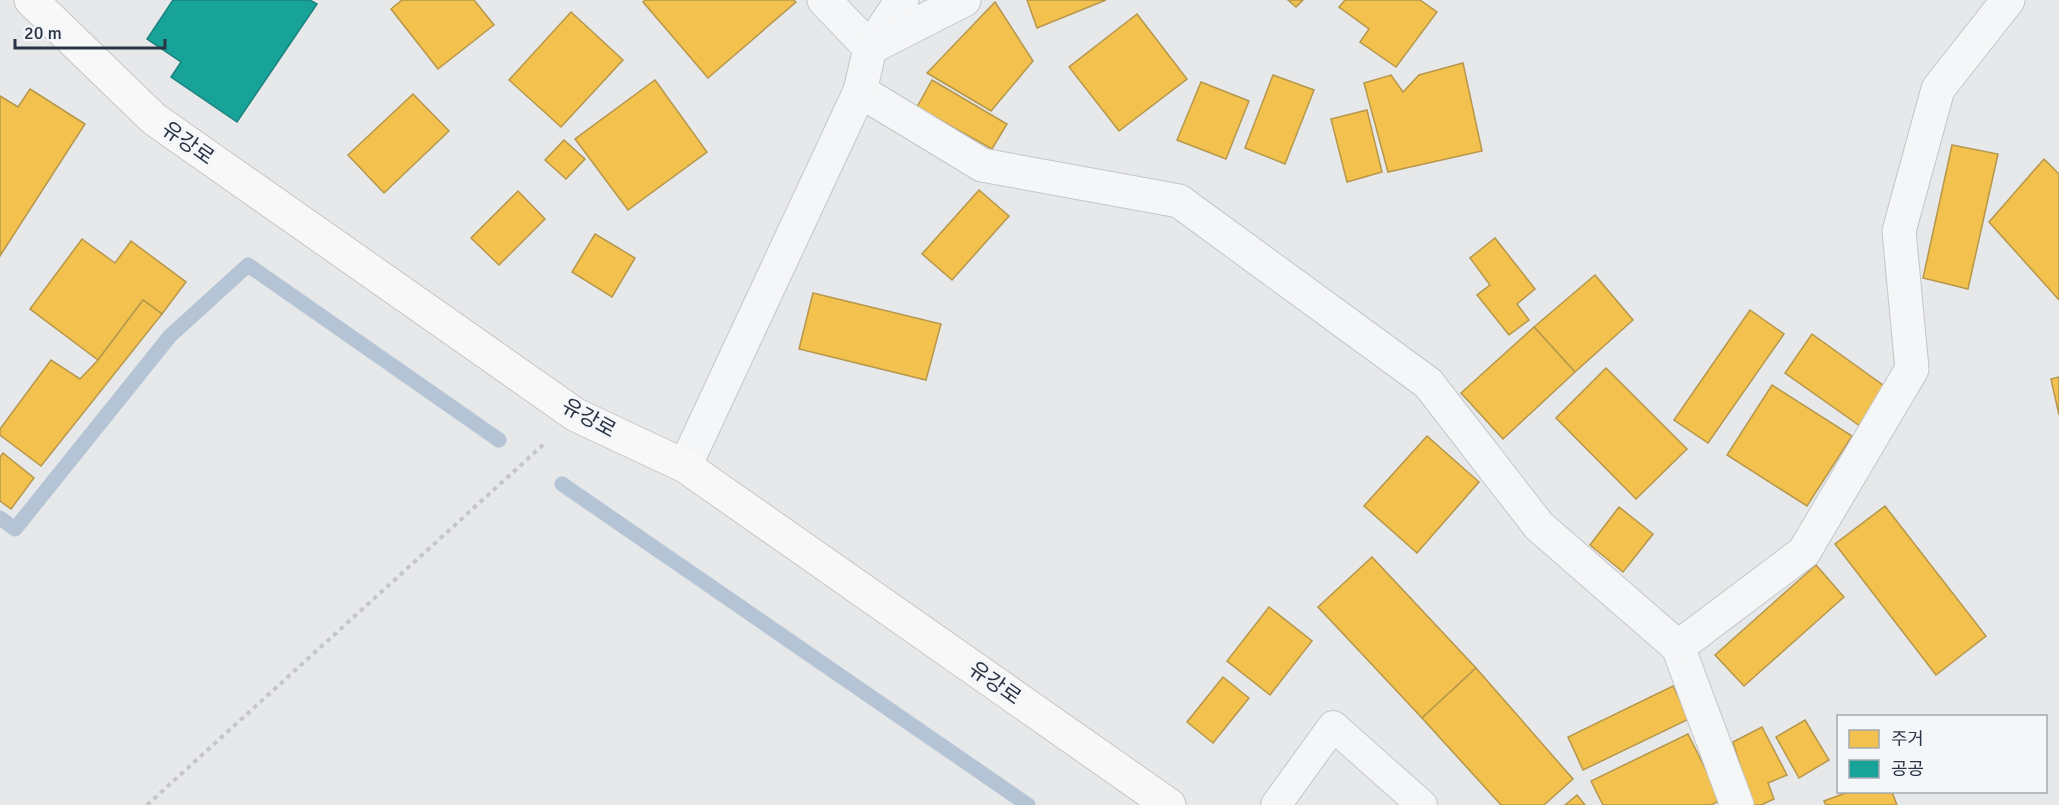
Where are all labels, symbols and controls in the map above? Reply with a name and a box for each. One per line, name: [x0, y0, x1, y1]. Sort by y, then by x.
scale bar: [15, 12, 165, 50]
text: 20 m: [24, 22, 62, 44]
street label: 유강로: [157, 116, 219, 170]
street label: 유강로: [557, 393, 621, 443]
street label: 유강로: [964, 656, 1026, 710]
legend: [1837, 715, 2047, 793]
text: 주거: [1891, 728, 1924, 750]
text: 공공: [1891, 758, 1924, 780]

